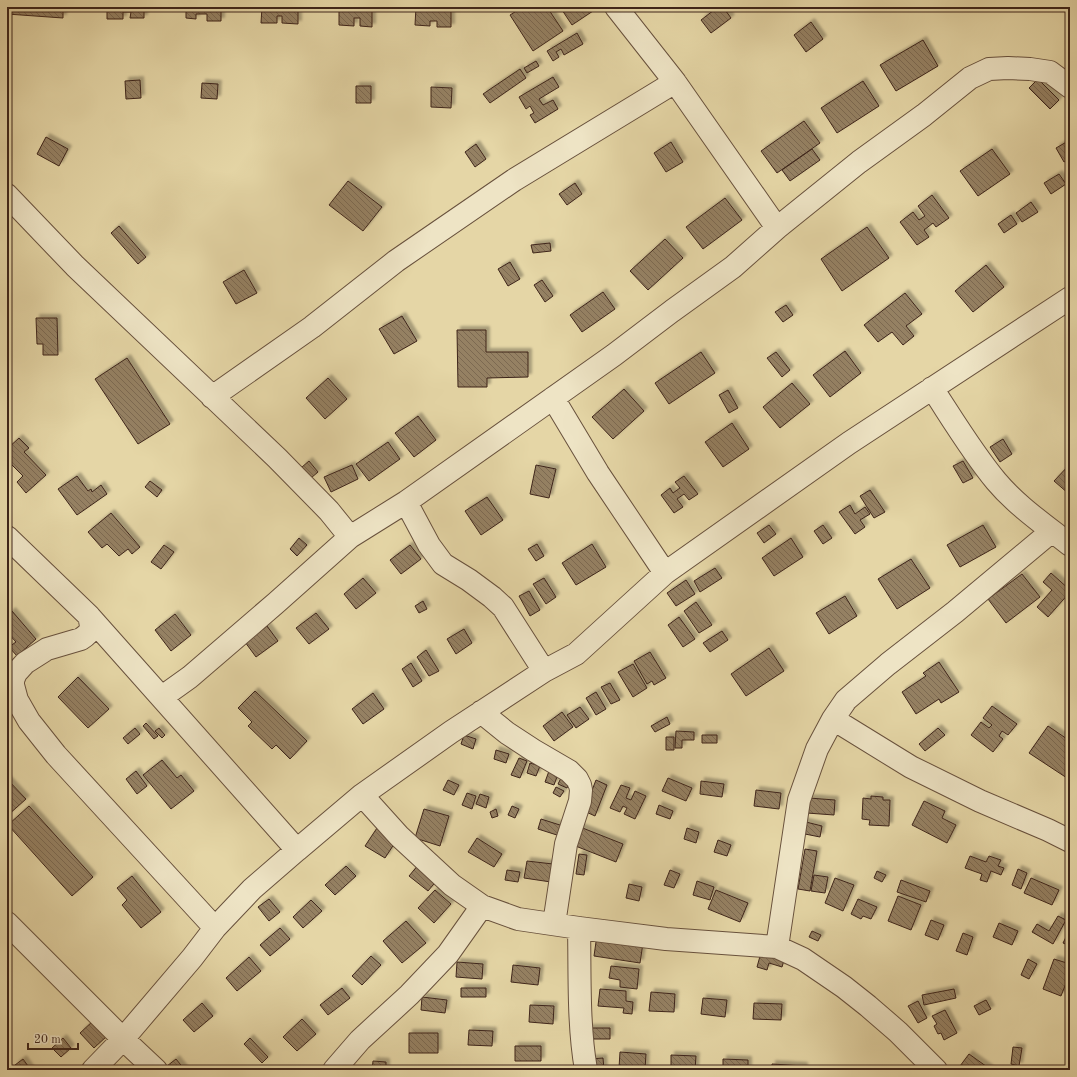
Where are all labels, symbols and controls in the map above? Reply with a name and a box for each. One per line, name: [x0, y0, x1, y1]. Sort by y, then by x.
scale bar: [28, 1025, 78, 1051]
text: 20 m: [34, 1034, 61, 1046]

